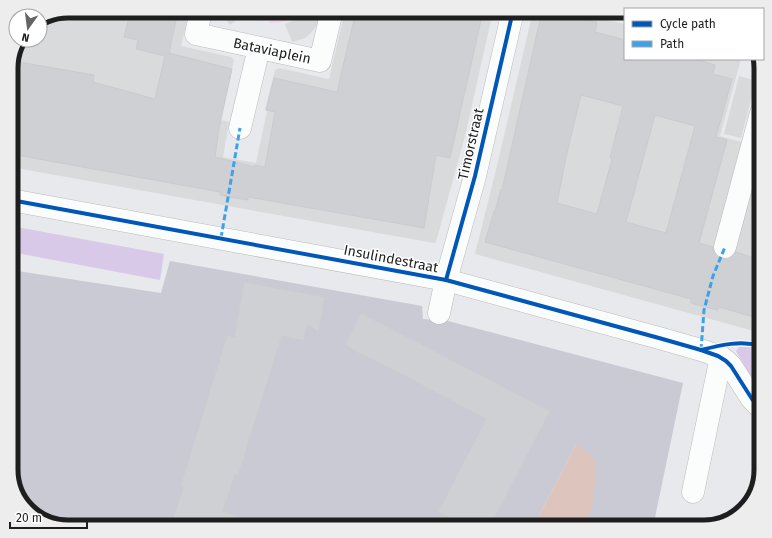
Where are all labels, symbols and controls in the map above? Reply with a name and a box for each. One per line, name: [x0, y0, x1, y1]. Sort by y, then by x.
north arrow: [8, 8, 48, 48]
legend: [624, 8, 764, 60]
text: Cycle path: [660, 17, 716, 31]
text: N: [21, 30, 31, 44]
street label: Bataviaplein: [232, 34, 312, 68]
text: Path: [660, 37, 684, 51]
street label: Timorstraat: [454, 105, 488, 182]
street label: Insulindestraat: [342, 241, 441, 277]
scale bar: [10, 504, 87, 530]
text: 20 m: [16, 511, 42, 525]

